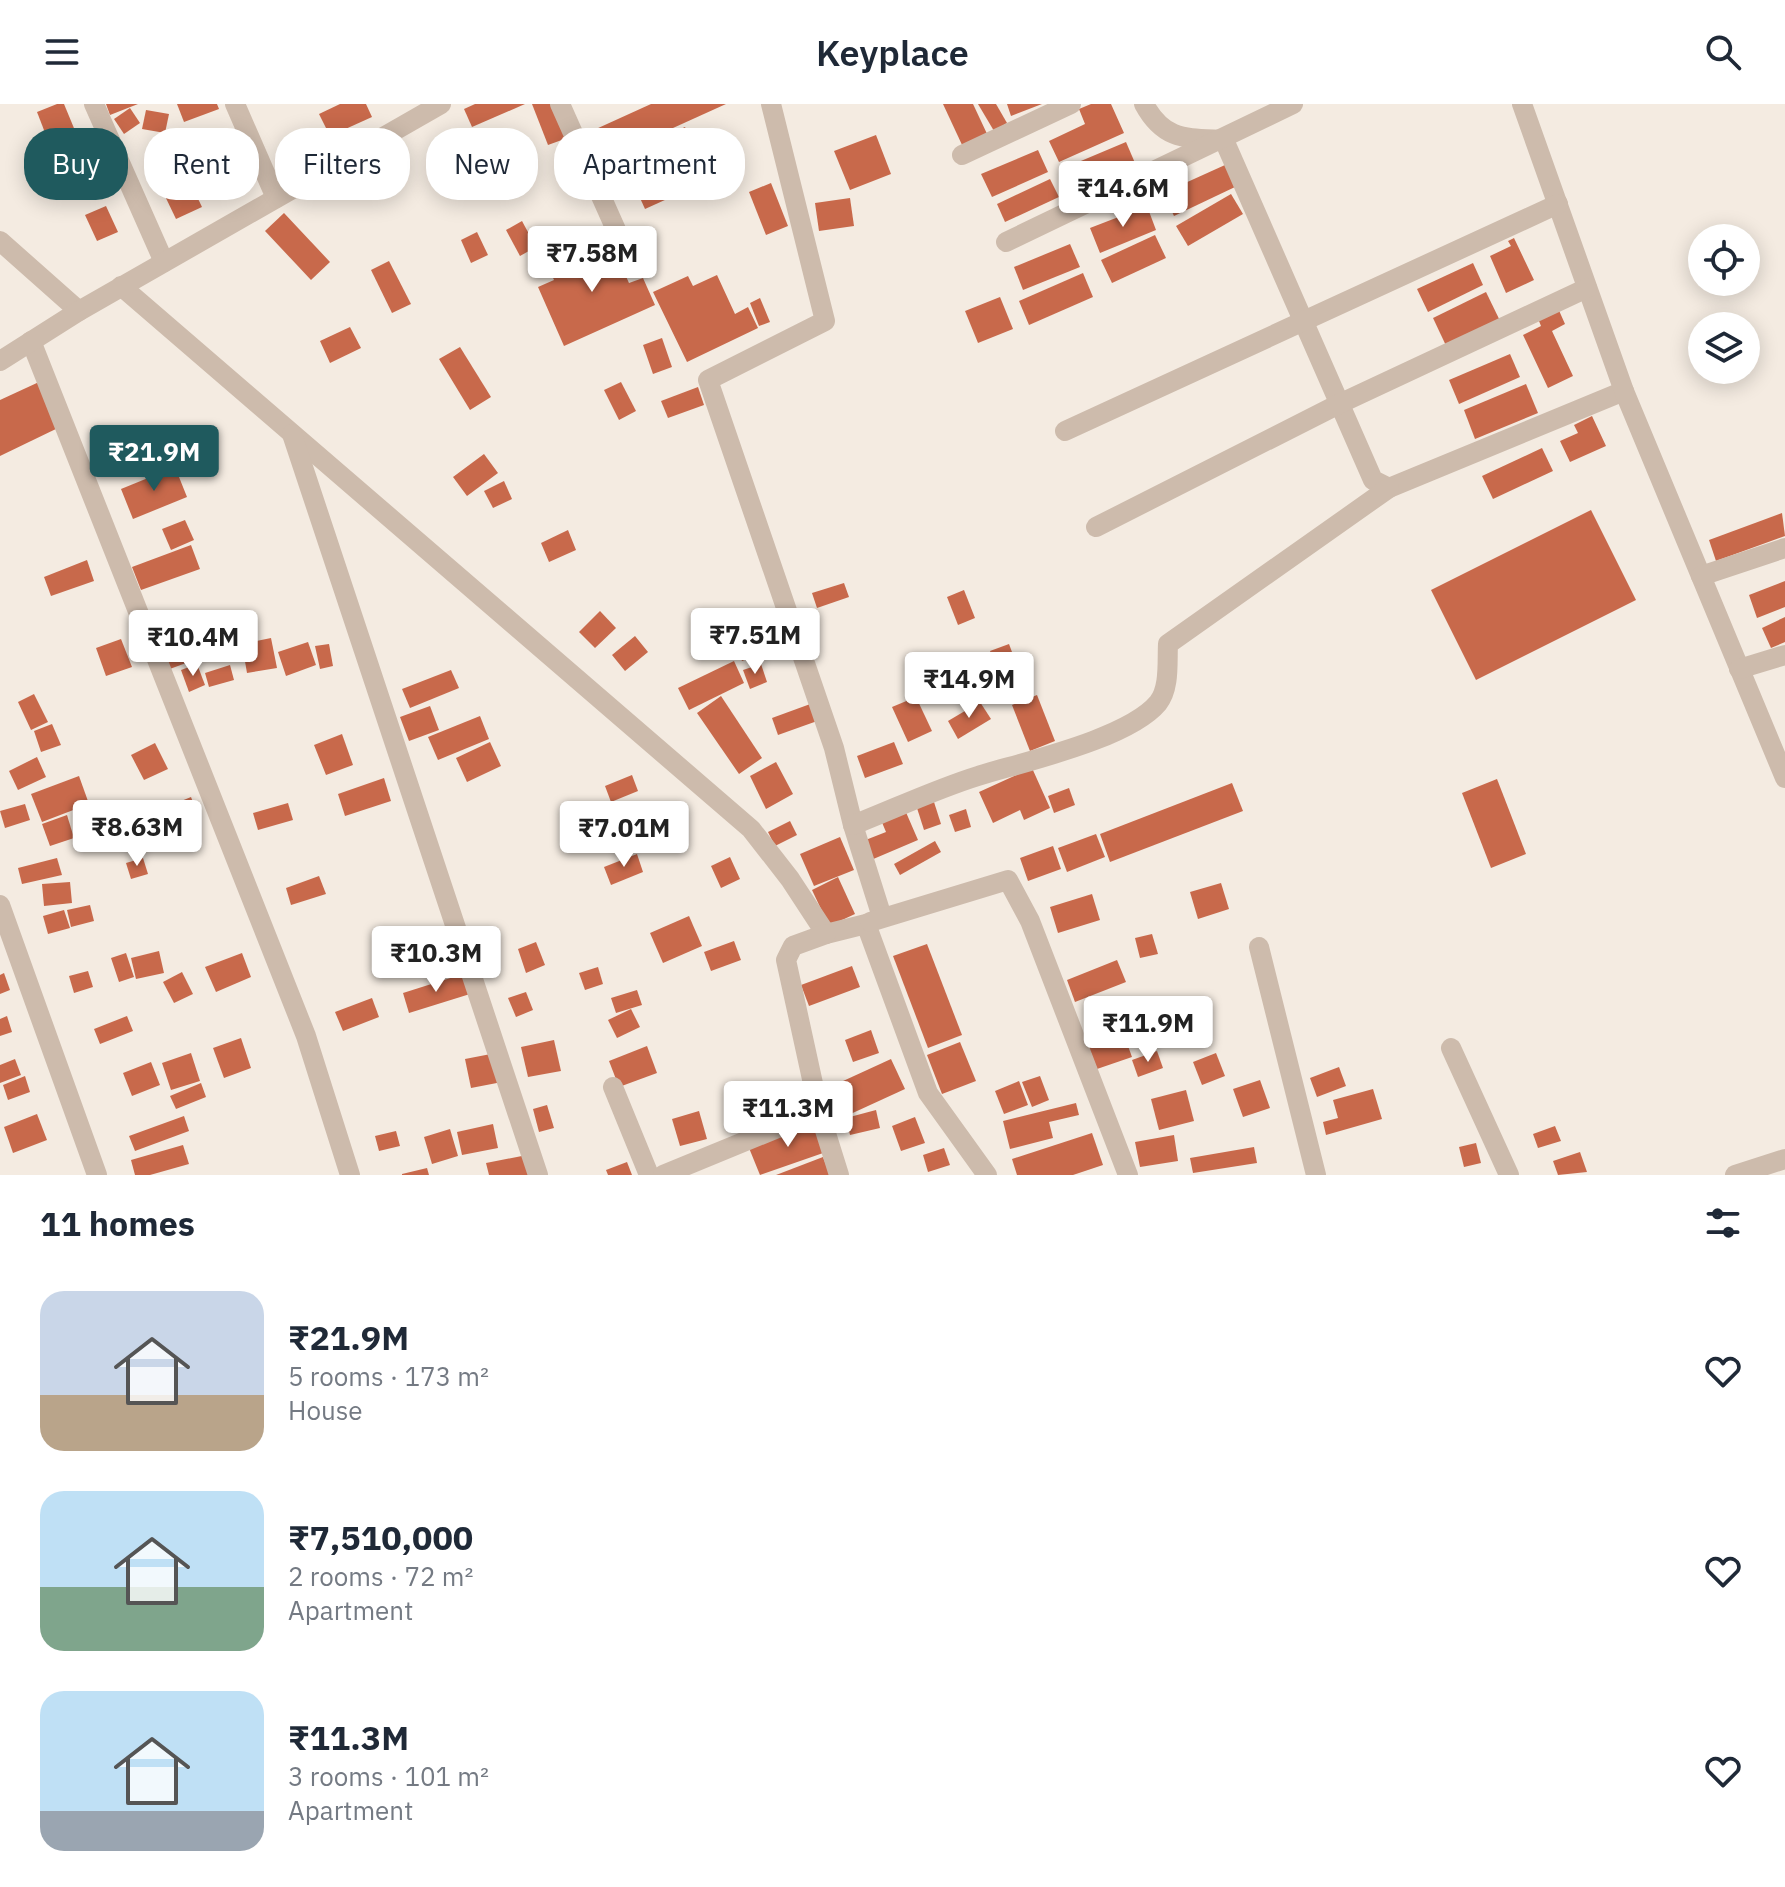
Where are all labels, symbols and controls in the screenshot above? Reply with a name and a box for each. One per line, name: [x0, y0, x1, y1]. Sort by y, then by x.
text: Keyplace: [816, 29, 969, 76]
icon: menu: [40, 30, 84, 74]
icon: search: [1701, 30, 1745, 74]
chip: Buy: [24, 128, 128, 200]
chip: Rent: [144, 128, 259, 200]
chip: Filters: [275, 128, 410, 200]
chip: New: [426, 128, 538, 200]
chip: Apartment: [554, 128, 745, 200]
pin: ₹14.6M: [1058, 161, 1188, 229]
text: ₹14.6M: [1077, 170, 1169, 204]
map controls: [1688, 224, 1760, 384]
button: locate: [1688, 224, 1760, 296]
pin: ₹7.58M: [527, 226, 657, 294]
text: ₹7.58M: [546, 235, 638, 269]
button: layers: [1688, 312, 1760, 384]
pin: ₹21.9M: [89, 425, 219, 493]
text: ₹21.9M: [108, 434, 200, 468]
pin: ₹7.51M: [690, 608, 820, 676]
pin: ₹10.4M: [128, 610, 258, 678]
text: ₹7.51M: [709, 617, 801, 651]
text: ₹10.4M: [147, 619, 239, 653]
pin: ₹14.9M: [904, 652, 1034, 720]
text: ₹14.9M: [923, 661, 1015, 695]
pin: ₹8.63M: [72, 800, 202, 868]
pin: ₹7.01M: [559, 801, 689, 869]
text: ₹8.63M: [91, 809, 183, 843]
text: ₹7.01M: [578, 810, 670, 844]
pin: ₹10.3M: [371, 926, 501, 994]
text: ₹10.3M: [390, 935, 482, 969]
pin: ₹11.9M: [1083, 996, 1213, 1064]
text: ₹11.9M: [1102, 1005, 1194, 1039]
pin: ₹11.3M: [723, 1081, 853, 1149]
text: ₹11.3M: [742, 1090, 834, 1124]
text: 11 homes: [40, 1201, 195, 1245]
icon: filters: [1701, 1201, 1745, 1245]
text: ₹21.9M: [288, 1315, 409, 1359]
icon: home: [104, 1323, 200, 1419]
icon: heart: [1701, 1349, 1745, 1393]
text: 5 rooms · 173 m²: [288, 1359, 489, 1393]
text: House: [288, 1393, 363, 1427]
text: ₹7,510,000: [288, 1515, 473, 1559]
icon: home: [104, 1523, 200, 1619]
icon: heart: [1701, 1549, 1745, 1593]
text: 2 rooms · 72 m²: [288, 1559, 473, 1593]
text: Apartment: [288, 1593, 413, 1627]
text: ₹11.3M: [288, 1715, 409, 1759]
icon: home: [104, 1723, 200, 1819]
icon: heart: [1701, 1749, 1745, 1793]
text: 3 rooms · 101 m²: [288, 1759, 489, 1793]
text: Apartment: [288, 1793, 413, 1827]

